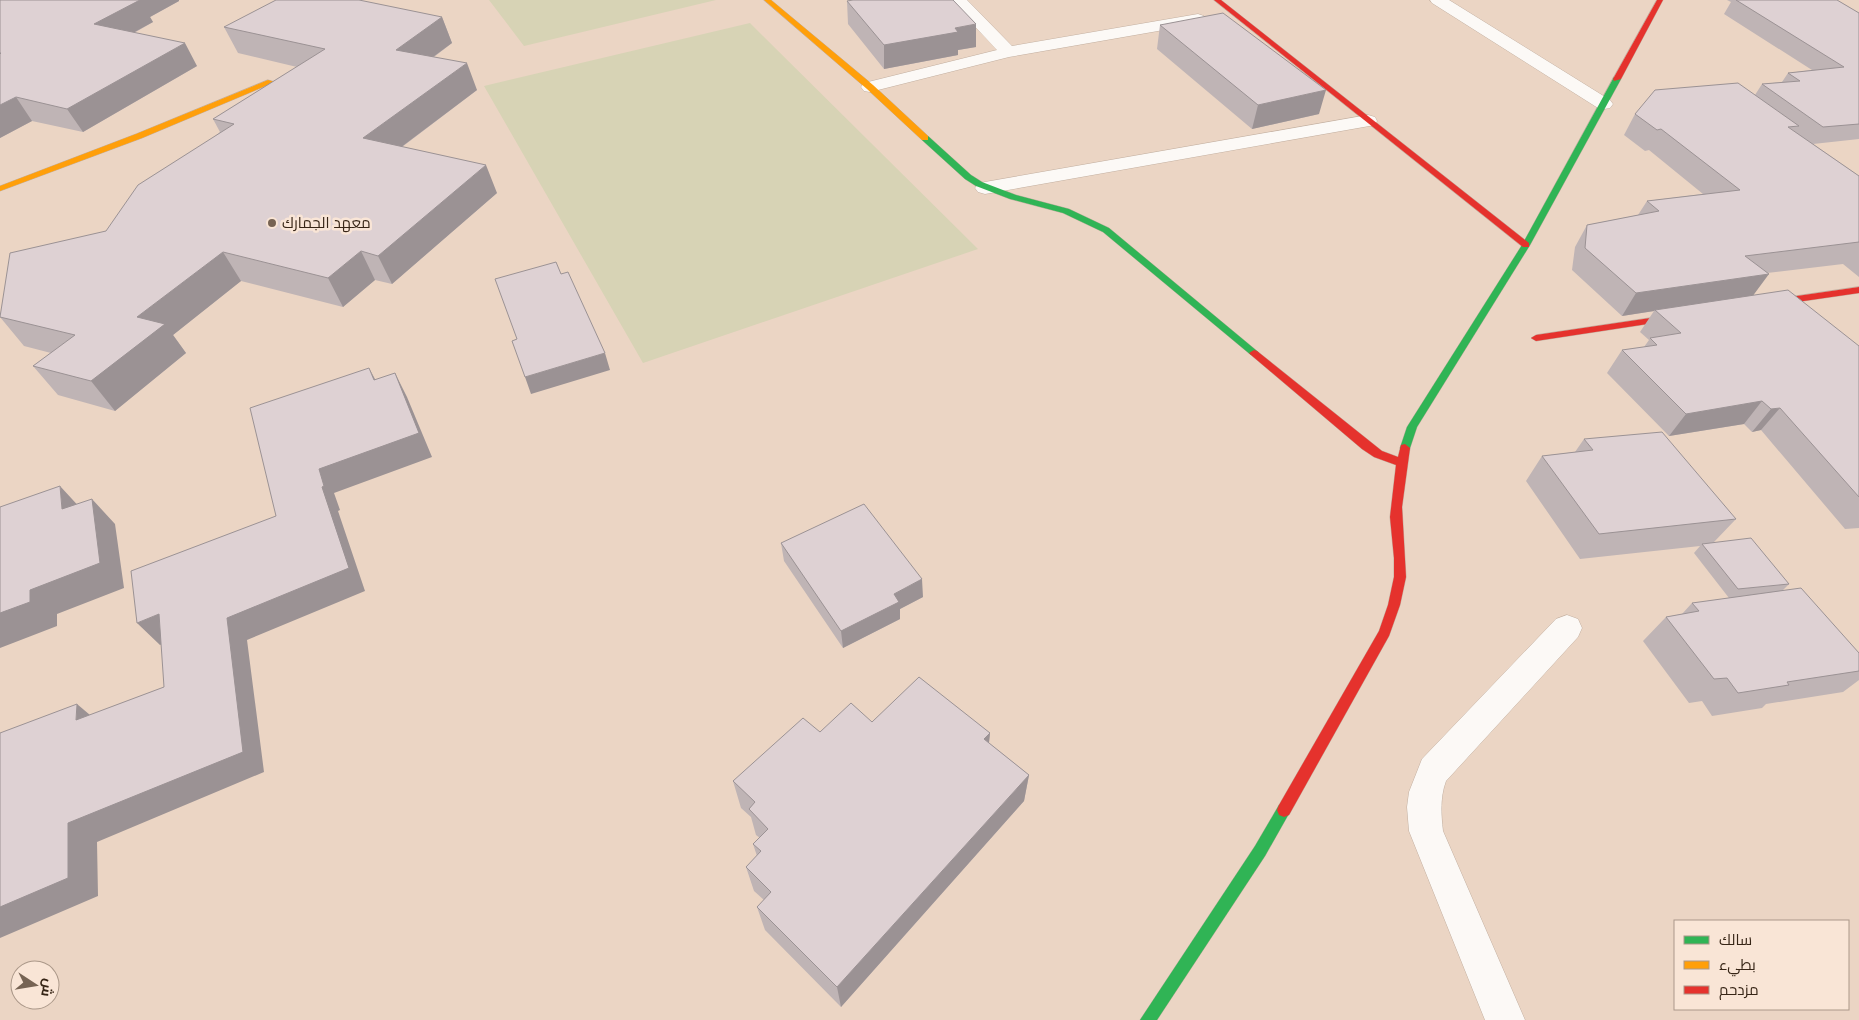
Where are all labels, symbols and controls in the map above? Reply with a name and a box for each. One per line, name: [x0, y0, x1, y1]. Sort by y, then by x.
place label: معهد الجمارك: [282, 213, 371, 233]
marker: معهد الجمارك: [266, 217, 278, 229]
legend: [1674, 920, 1849, 1010]
text: سالك: [1719, 930, 1752, 949]
text: بطيء: [1719, 955, 1756, 977]
north arrow: [10, 960, 60, 1010]
text: ش: [37, 977, 58, 998]
text: مزدحم: [1719, 980, 1759, 1000]

